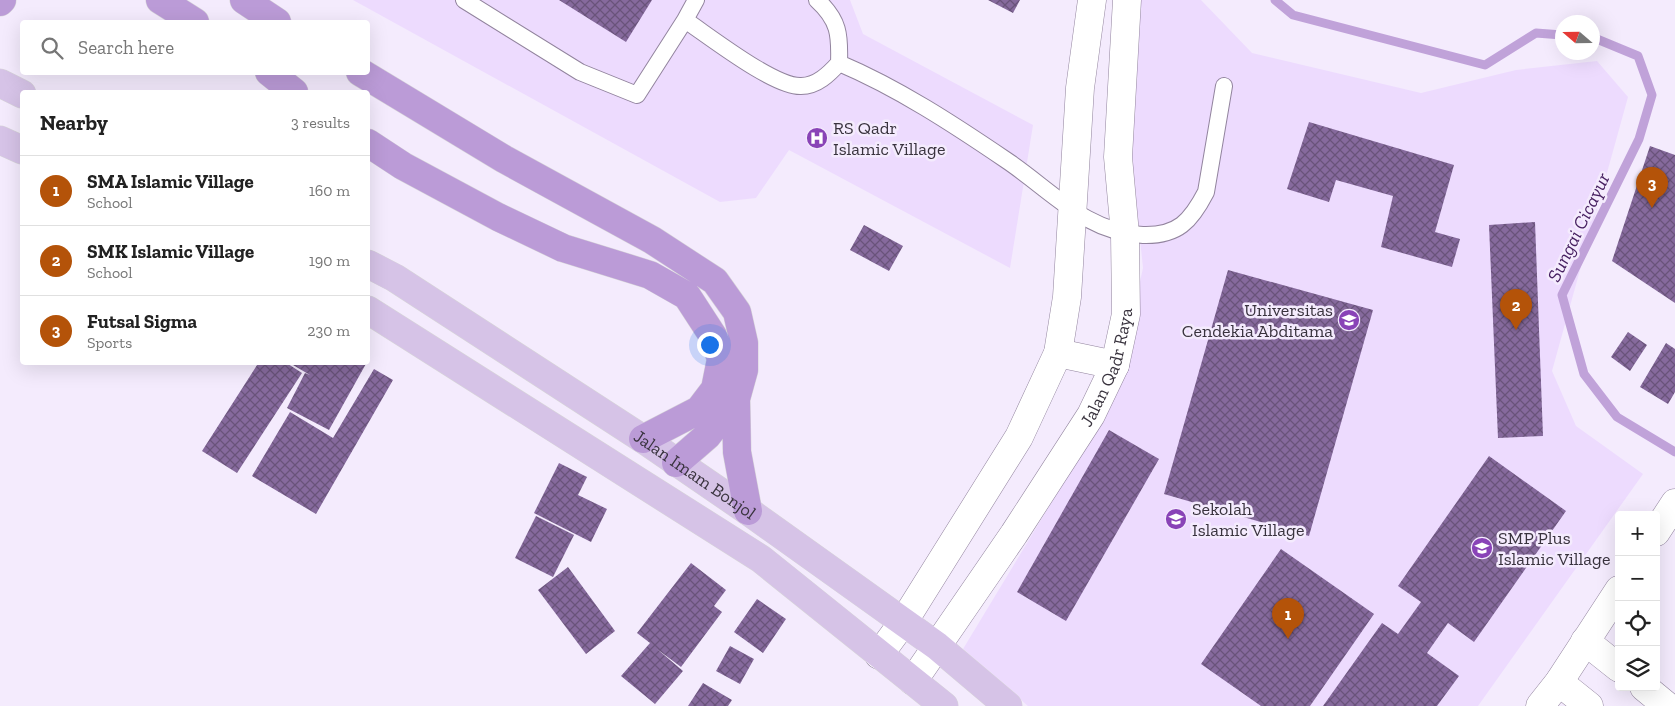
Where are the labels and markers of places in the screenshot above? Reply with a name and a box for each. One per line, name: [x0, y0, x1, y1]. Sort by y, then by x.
place label: RS Qadr Islamic Village: [833, 117, 945, 160]
hospital icon: RS Qadr Islamic Village: [805, 126, 829, 150]
pin: 3: [1636, 167, 1668, 208]
pin: 2: [1500, 289, 1532, 330]
place label: Universitas Cendekia Abditama: [1182, 299, 1333, 342]
school or university icon: Universitas Cendekia Abditama: [1337, 308, 1361, 332]
place label: Sekolah Islamic Village: [1192, 498, 1304, 541]
school or university icon: Sekolah Islamic Village: [1164, 507, 1188, 531]
place label: SMP Plus Islamic Village: [1498, 527, 1610, 570]
school or university icon: SMP Plus Islamic Village: [1470, 536, 1494, 560]
pin: 1: [1272, 598, 1304, 639]

